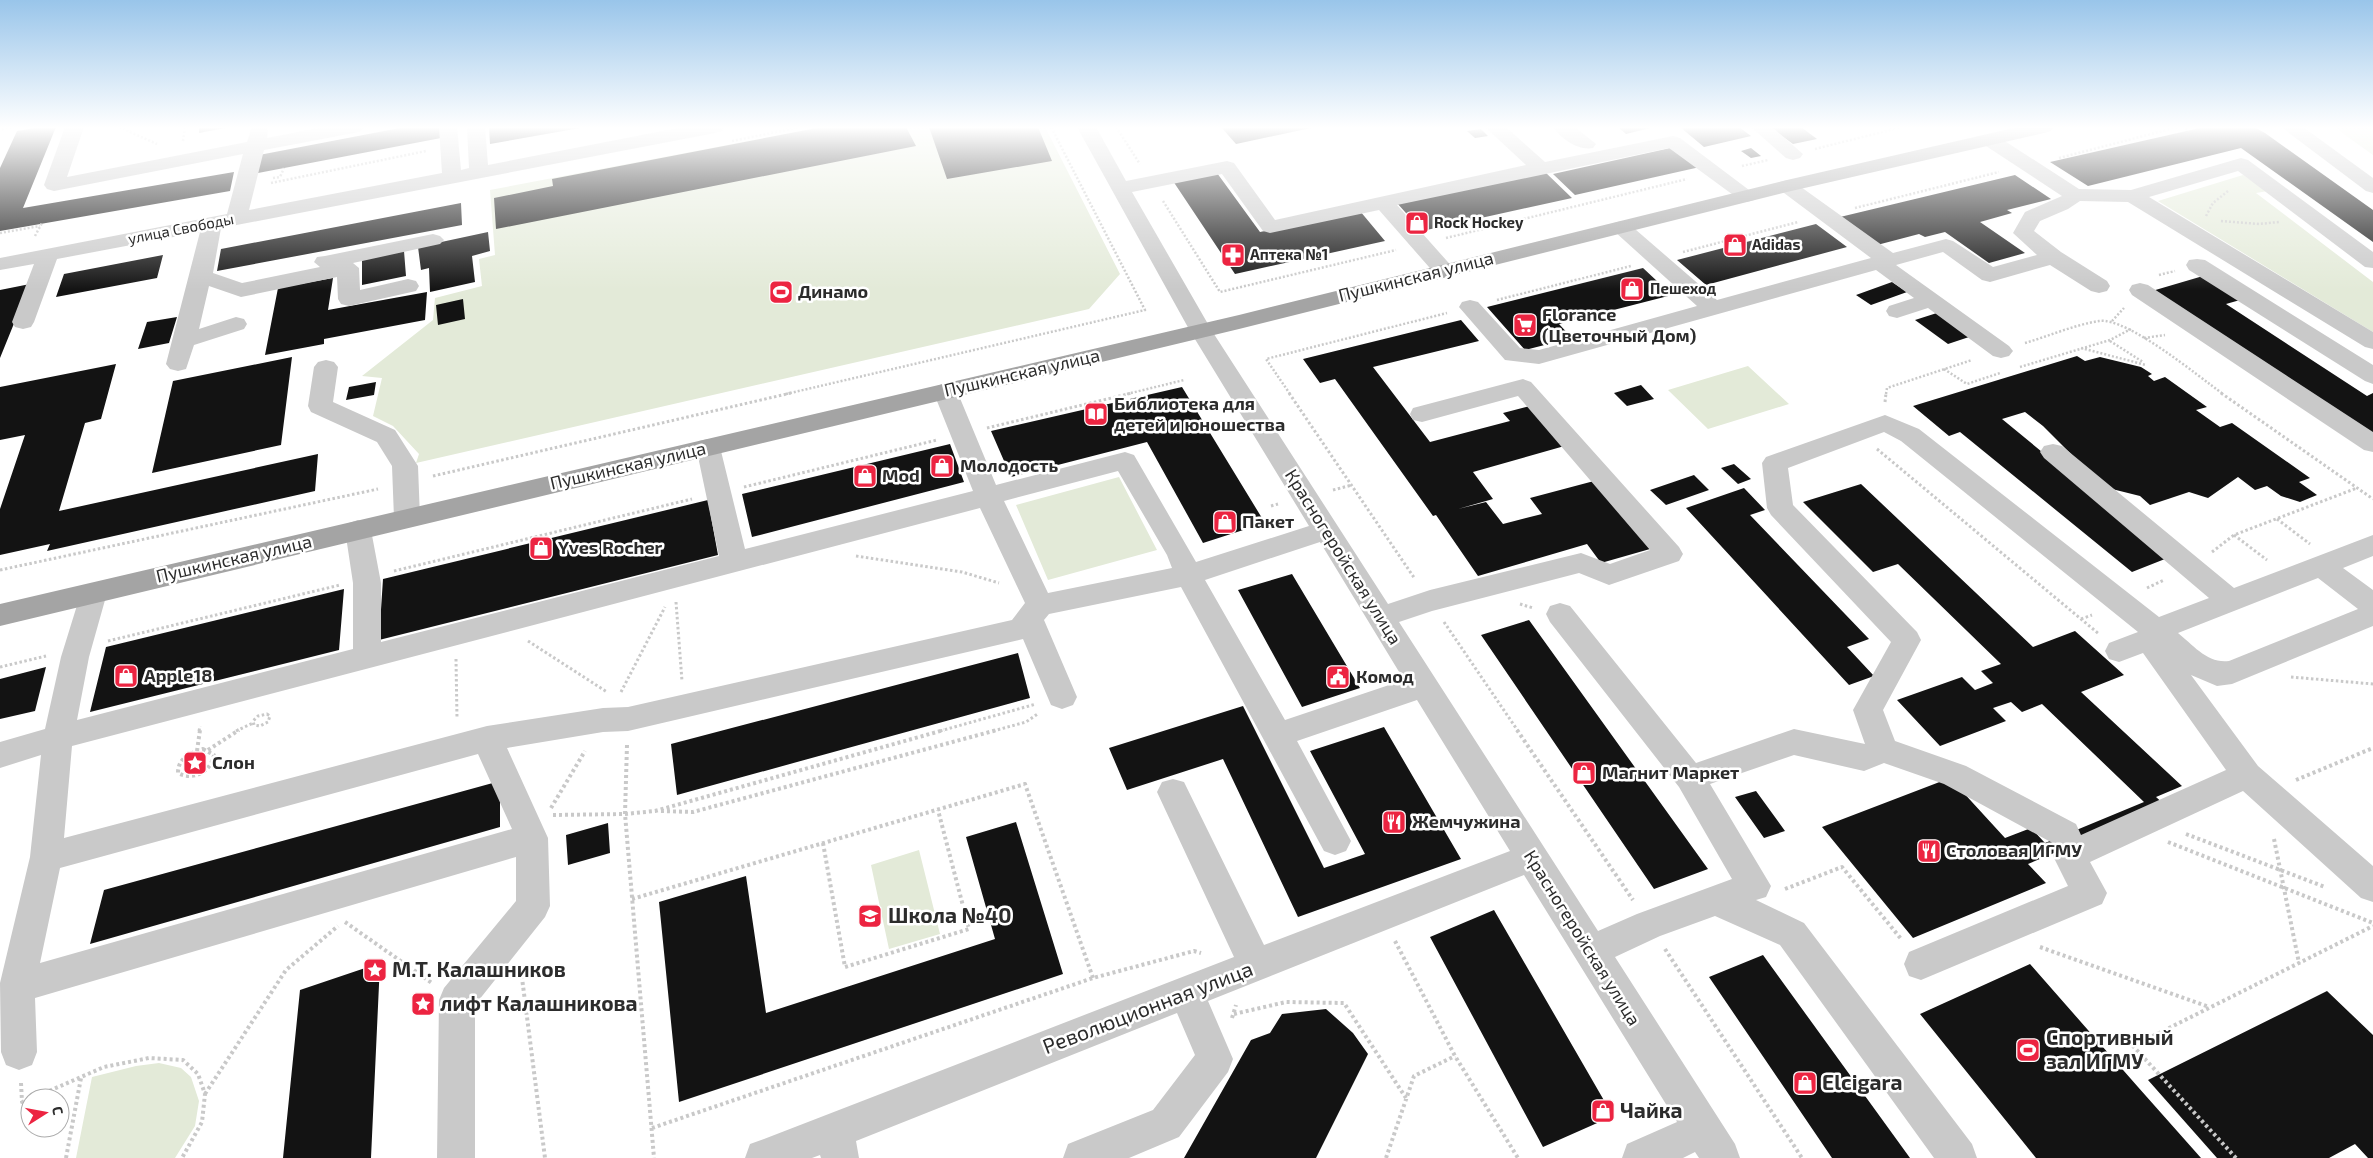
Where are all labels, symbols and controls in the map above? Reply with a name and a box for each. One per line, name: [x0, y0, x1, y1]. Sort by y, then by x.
street label: улица Свободы: [126, 209, 235, 248]
shop icon: Rock Hockey: [1404, 210, 1430, 236]
place label: Rock Hockey: [1434, 213, 1524, 232]
shop icon: Adidas: [1722, 232, 1748, 258]
place label: Adidas: [1752, 235, 1800, 253]
pharmacy icon: Аптека №1: [1220, 242, 1246, 268]
place label: Аптека №1: [1250, 245, 1328, 263]
street label: Пушкинская улица: [1336, 246, 1496, 306]
shop icon: Пешеход: [1619, 276, 1645, 302]
sports icon: Динамо: [768, 279, 794, 305]
place label: Пешеход: [1650, 279, 1717, 297]
place label: Динамо: [798, 280, 868, 302]
place label: Florance (Цветочный Дом): [1542, 303, 1696, 346]
supermarket icon: Florance (Цветочный Дом): [1512, 312, 1538, 338]
street label: Пушкинская улица: [942, 343, 1102, 401]
place label: Библиотека для детей и юношества: [1114, 392, 1285, 435]
library icon: Библиотека для детей и юношества: [1083, 401, 1109, 427]
street label: Пушкинская улица: [548, 436, 708, 494]
shop icon: Молодость: [929, 453, 955, 479]
place label: Молодость: [960, 454, 1059, 476]
shop icon: Mod: [852, 463, 878, 489]
place label: Mod: [882, 464, 920, 486]
street label: Красногеройская улица: [1281, 465, 1407, 648]
shop icon: Пакет: [1212, 509, 1238, 535]
place label: Пакет: [1242, 510, 1294, 532]
street label: Пушкинская улица: [154, 529, 314, 587]
shop icon: Yves Rocher: [528, 535, 554, 561]
place label: Yves Rocher: [558, 536, 663, 558]
shop icon: Apple18: [113, 663, 139, 689]
place label: Apple18: [144, 664, 212, 686]
public building icon: Комод: [1325, 664, 1351, 690]
place label: Комод: [1356, 665, 1414, 687]
place icon: Слон: [182, 750, 208, 776]
place label: Слон: [212, 751, 255, 773]
shop icon: Магнит Маркет: [1571, 760, 1597, 786]
place label: Магнит Маркет: [1602, 761, 1739, 783]
restaurant icon: Жемчужина: [1381, 809, 1407, 835]
place label: Жемчужина: [1412, 810, 1521, 832]
restaurant icon: Столовая ИГМУ: [1916, 838, 1942, 864]
place label: Столовая ИГМУ: [1946, 839, 2082, 861]
street label: Красногеройская улица: [1520, 846, 1646, 1029]
place label: Школа №40: [888, 902, 1011, 927]
school or university icon: Школа №40: [857, 903, 883, 929]
street label: Революционная улица: [1039, 955, 1256, 1059]
place label: М.Т. Калашников: [392, 956, 566, 981]
place icon: М.Т. Калашников: [362, 957, 388, 983]
place label: лифт Калашникова: [440, 990, 638, 1015]
place icon: лифт Калашникова: [410, 991, 436, 1017]
place label: Спортивный зал ИГМУ: [2046, 1024, 2174, 1073]
sports icon: Спортивный зал ИГМУ: [2015, 1037, 2041, 1063]
place label: Elcigara: [1822, 1069, 1902, 1094]
shop icon: Elcigara: [1792, 1070, 1818, 1096]
north arrow: [20, 1088, 70, 1138]
place label: Чайка: [1620, 1097, 1683, 1122]
shop icon: Чайка: [1590, 1098, 1616, 1124]
text: С: [49, 1105, 67, 1116]

